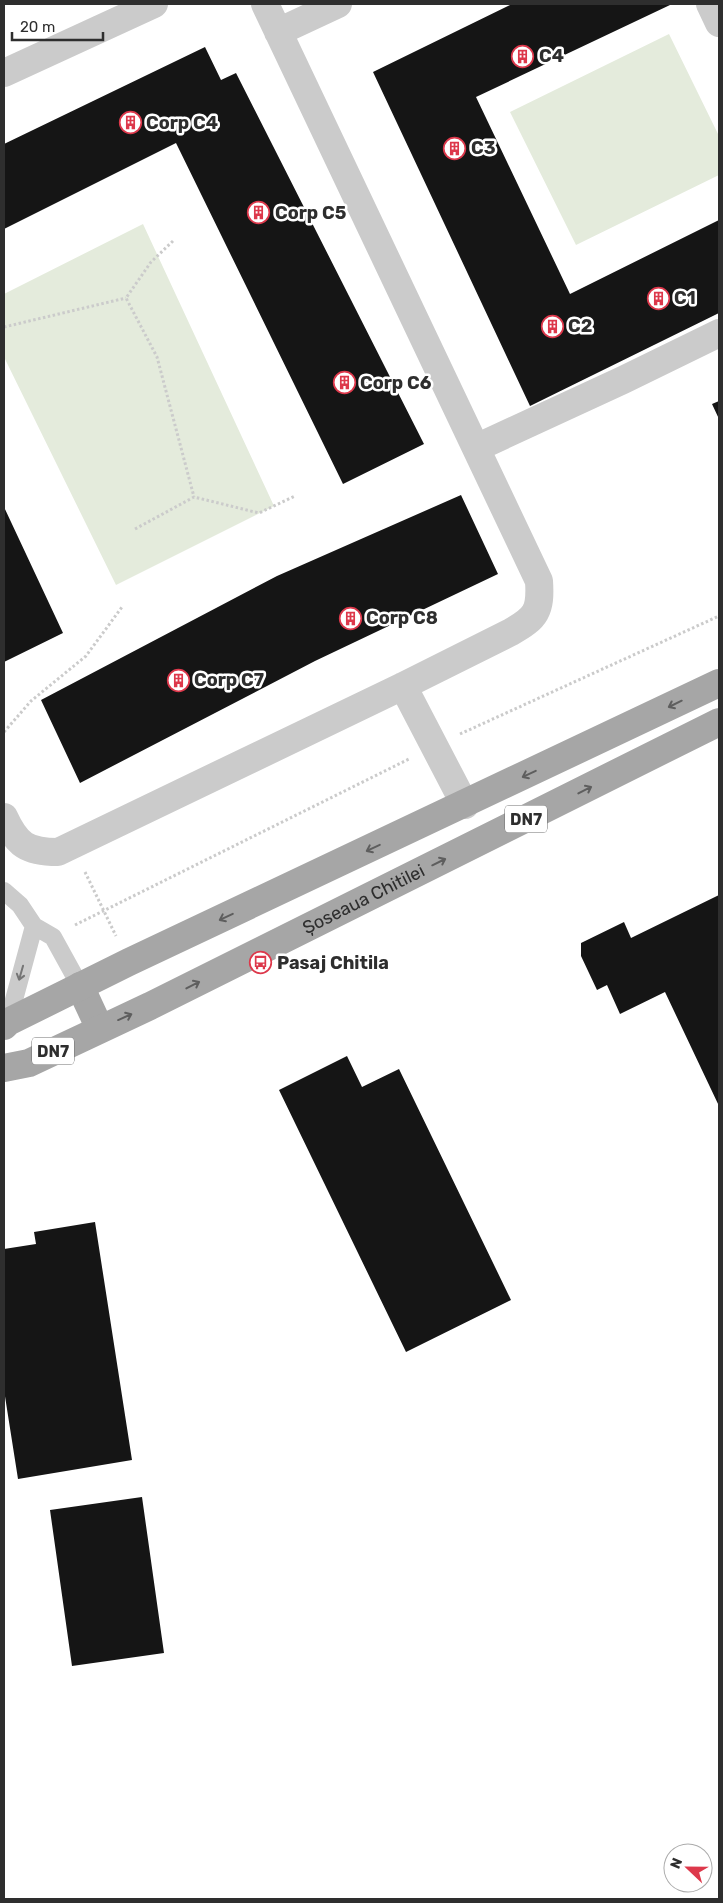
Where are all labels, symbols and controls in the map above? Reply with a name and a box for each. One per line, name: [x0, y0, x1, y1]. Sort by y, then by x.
scale bar: [12, 10, 104, 42]
text: 20 m: [20, 18, 55, 36]
building icon: C4: [511, 44, 535, 68]
place label: C4: [539, 45, 564, 67]
building icon: Corp C4: [118, 111, 142, 135]
place label: Corp C4: [146, 112, 218, 134]
building icon: C3: [443, 136, 467, 160]
place label: C3: [471, 137, 496, 159]
building icon: Corp C5: [247, 201, 271, 225]
place label: Corp C5: [275, 202, 346, 224]
building icon: C1: [646, 286, 670, 310]
place label: C1: [674, 287, 696, 309]
building icon: C2: [540, 314, 564, 338]
place label: C2: [568, 315, 592, 337]
building icon: Corp C6: [332, 371, 356, 395]
place label: Corp C6: [360, 372, 432, 394]
building icon: Corp C8: [338, 606, 362, 630]
place label: Corp C8: [366, 607, 438, 629]
building icon: Corp C7: [166, 668, 190, 692]
place label: Corp C7: [194, 669, 264, 691]
one-way arrow: [668, 700, 683, 709]
one-way arrow: [522, 770, 537, 780]
one-way arrow: [577, 785, 592, 794]
road number: DN7: [505, 806, 547, 832]
one-way arrow: [366, 843, 381, 853]
one-way arrow: [432, 857, 447, 867]
street label: Șoseaua Chitilei: [299, 860, 428, 939]
one-way arrow: [219, 912, 234, 922]
bus stop icon: Pasaj Chitila: [249, 951, 273, 975]
place label: Pasaj Chitila: [277, 952, 389, 974]
one-way arrow: [16, 965, 26, 981]
one-way arrow: [186, 979, 201, 989]
one-way arrow: [117, 1012, 132, 1022]
road number: DN7: [32, 1038, 74, 1064]
north arrow: [663, 1843, 713, 1893]
text: N: [667, 1855, 686, 1871]

